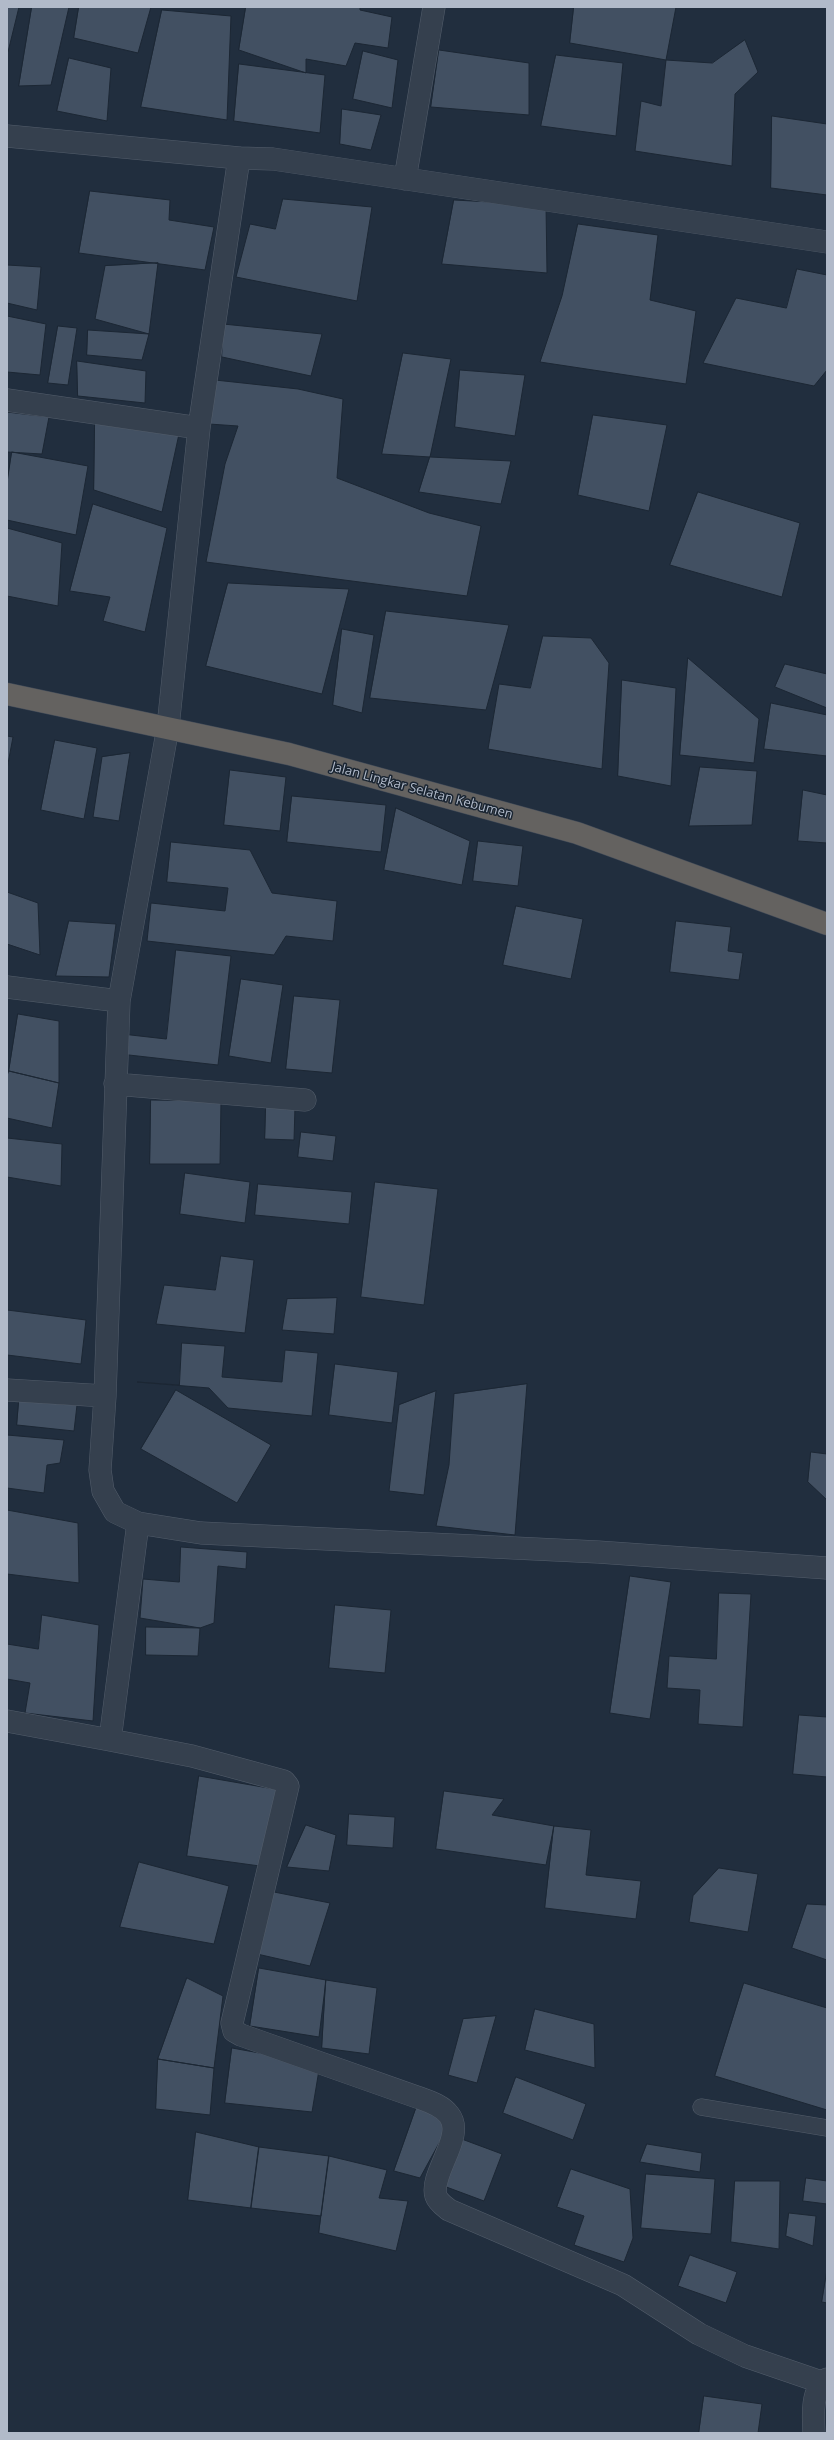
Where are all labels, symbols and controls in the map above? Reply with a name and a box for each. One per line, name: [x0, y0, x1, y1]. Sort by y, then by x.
street label: Jalan Lingkar Selatan Kebumen: [330, 759, 514, 823]

